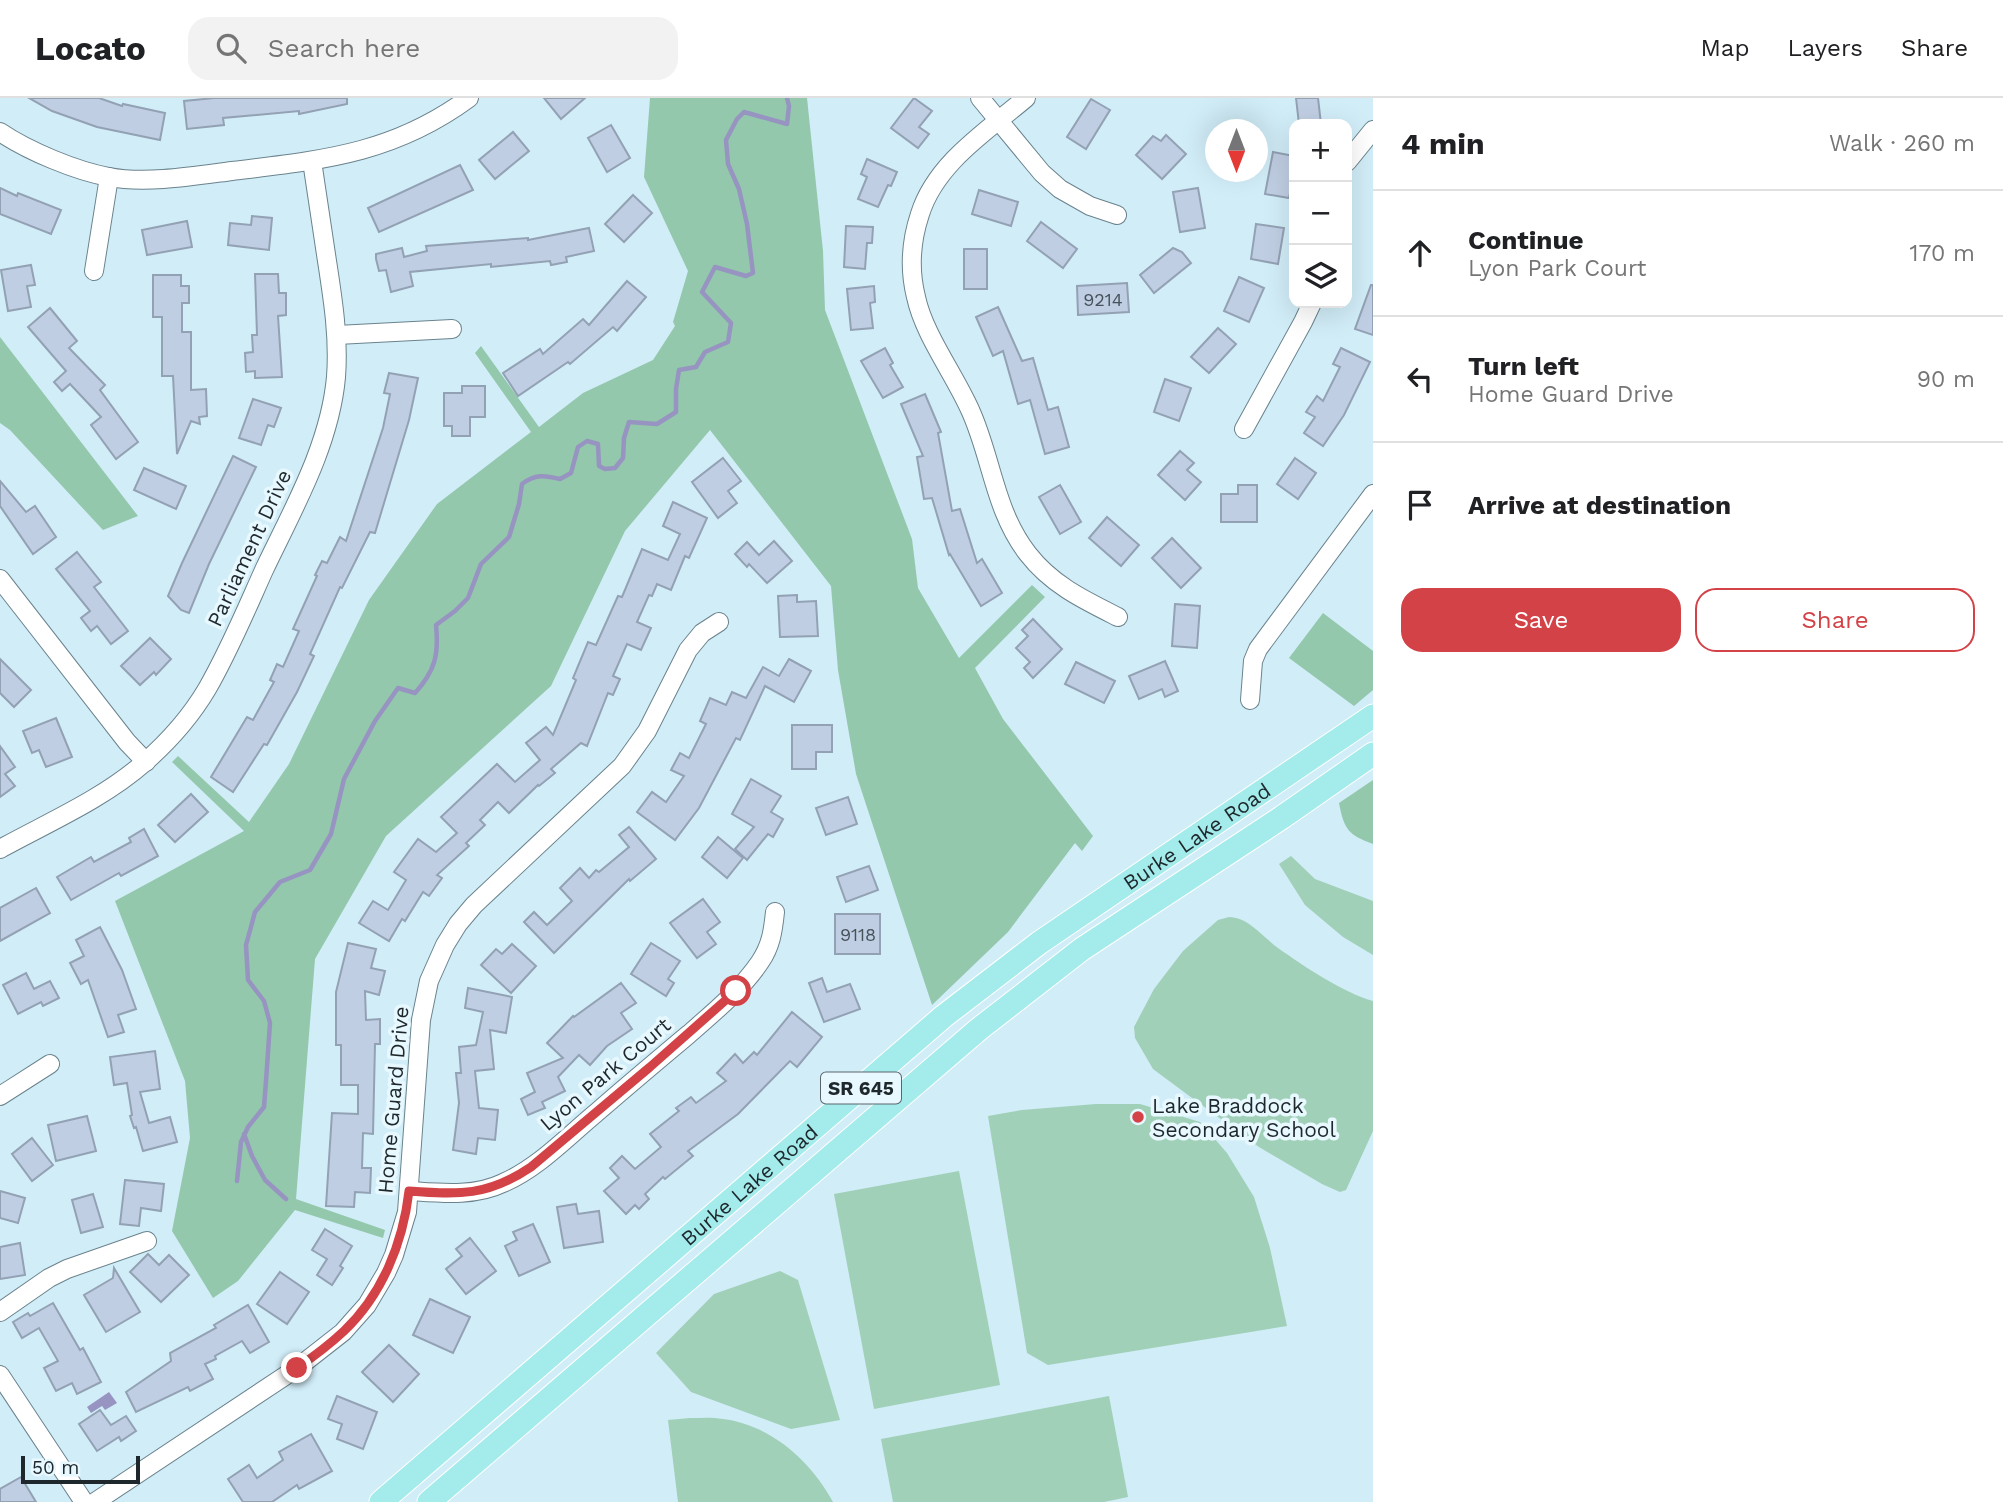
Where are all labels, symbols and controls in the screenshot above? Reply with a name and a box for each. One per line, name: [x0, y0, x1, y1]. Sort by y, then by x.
search box: [188, 17, 678, 80]
text: Locato: [35, 29, 146, 68]
icon: search: [212, 29, 250, 67]
text: Search here: [268, 33, 420, 63]
text: Map: [1701, 34, 1749, 62]
text: Layers: [1787, 34, 1863, 62]
text: Share: [1901, 34, 1968, 62]
north arrow: [1205, 119, 1268, 182]
map controls: [1289, 119, 1352, 308]
button: +: [1289, 119, 1352, 182]
text: 4 min: [1401, 126, 1485, 161]
text: Walk · 260 m: [1829, 130, 1975, 157]
button: −: [1289, 182, 1352, 245]
text: Continue: [1468, 225, 1584, 255]
icon: ahead: [1401, 234, 1439, 272]
text: 170 m: [1910, 240, 1975, 267]
button: layers: [1289, 245, 1352, 308]
text: Lyon Park Court: [1468, 255, 1646, 282]
house number: 9214: [1083, 289, 1123, 310]
text: Turn left: [1468, 351, 1579, 381]
icon: left: [1401, 360, 1439, 398]
text: 90 m: [1917, 366, 1975, 393]
text: Home Guard Drive: [1468, 381, 1674, 408]
street label: Parliament Drive: [202, 466, 296, 630]
icon: arrive: [1401, 486, 1439, 524]
text: Arrive at destination: [1468, 490, 1731, 520]
button: Save: [1401, 588, 1681, 652]
button: Share: [1695, 588, 1975, 652]
street label: Burke Lake Road: [1118, 777, 1275, 895]
house number: 9118: [840, 924, 876, 945]
route start: [720, 975, 751, 1006]
street label: Home Guard Drive: [372, 1005, 414, 1195]
street label: Lyon Park Court: [535, 1012, 676, 1136]
road number: SR 645: [821, 1072, 901, 1104]
place label: Lake Braddock Secondary School: [1152, 1093, 1336, 1142]
marker: Lake Braddock Secondary School: [1130, 1109, 1146, 1125]
street label: Burke Lake Road: [675, 1119, 822, 1250]
route end: [281, 1352, 312, 1383]
scale bar: [21, 1453, 140, 1485]
text: 50 m: [32, 1456, 79, 1479]

